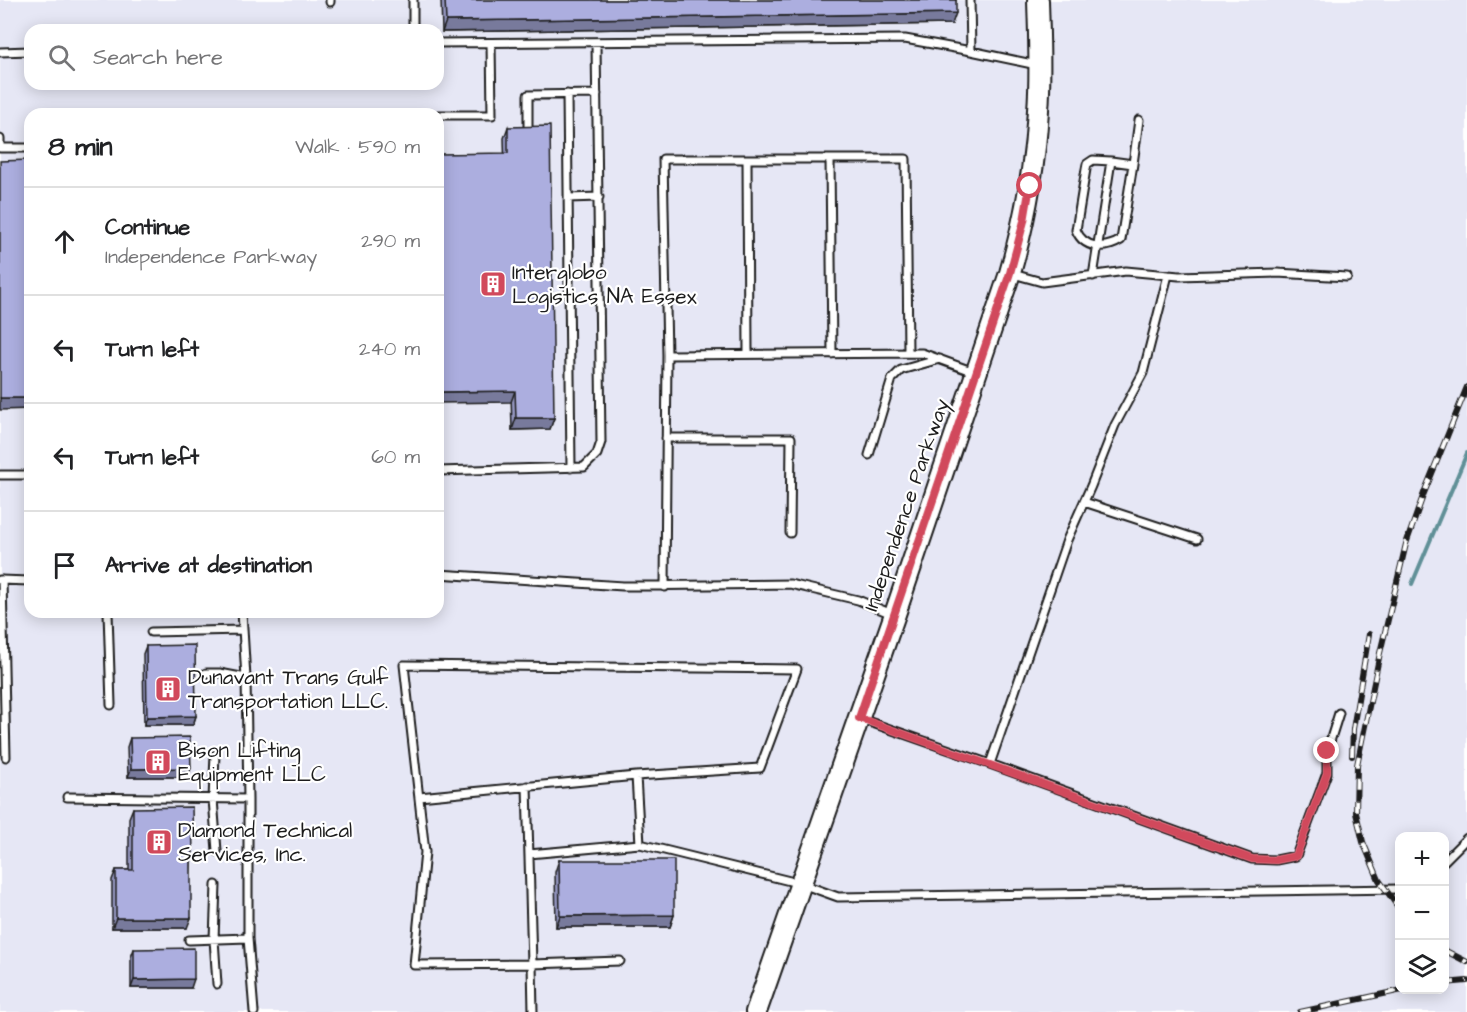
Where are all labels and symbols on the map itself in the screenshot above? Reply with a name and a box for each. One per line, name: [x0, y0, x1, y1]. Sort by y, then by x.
route start: [1016, 172, 1042, 198]
place label: Interglobo Logistics NA Essex: [512, 258, 697, 313]
building icon: Interglobo Logistics NA Essex: [478, 269, 508, 299]
street label: Independence Parkway: [856, 395, 958, 616]
place label: Dunavant Trans Gulf Transportation LLC.: [188, 663, 389, 717]
building icon: Dunavant Trans Gulf Transportation LLC.: [153, 674, 183, 704]
place label: Bison Lifting Equipment LLC: [178, 736, 326, 790]
route end: [1313, 737, 1339, 763]
building icon: Bison Lifting Equipment LLC: [143, 747, 173, 777]
place label: Diamond Technical Services, Inc.: [178, 816, 352, 869]
building icon: Diamond Technical Services, Inc.: [144, 827, 174, 857]

